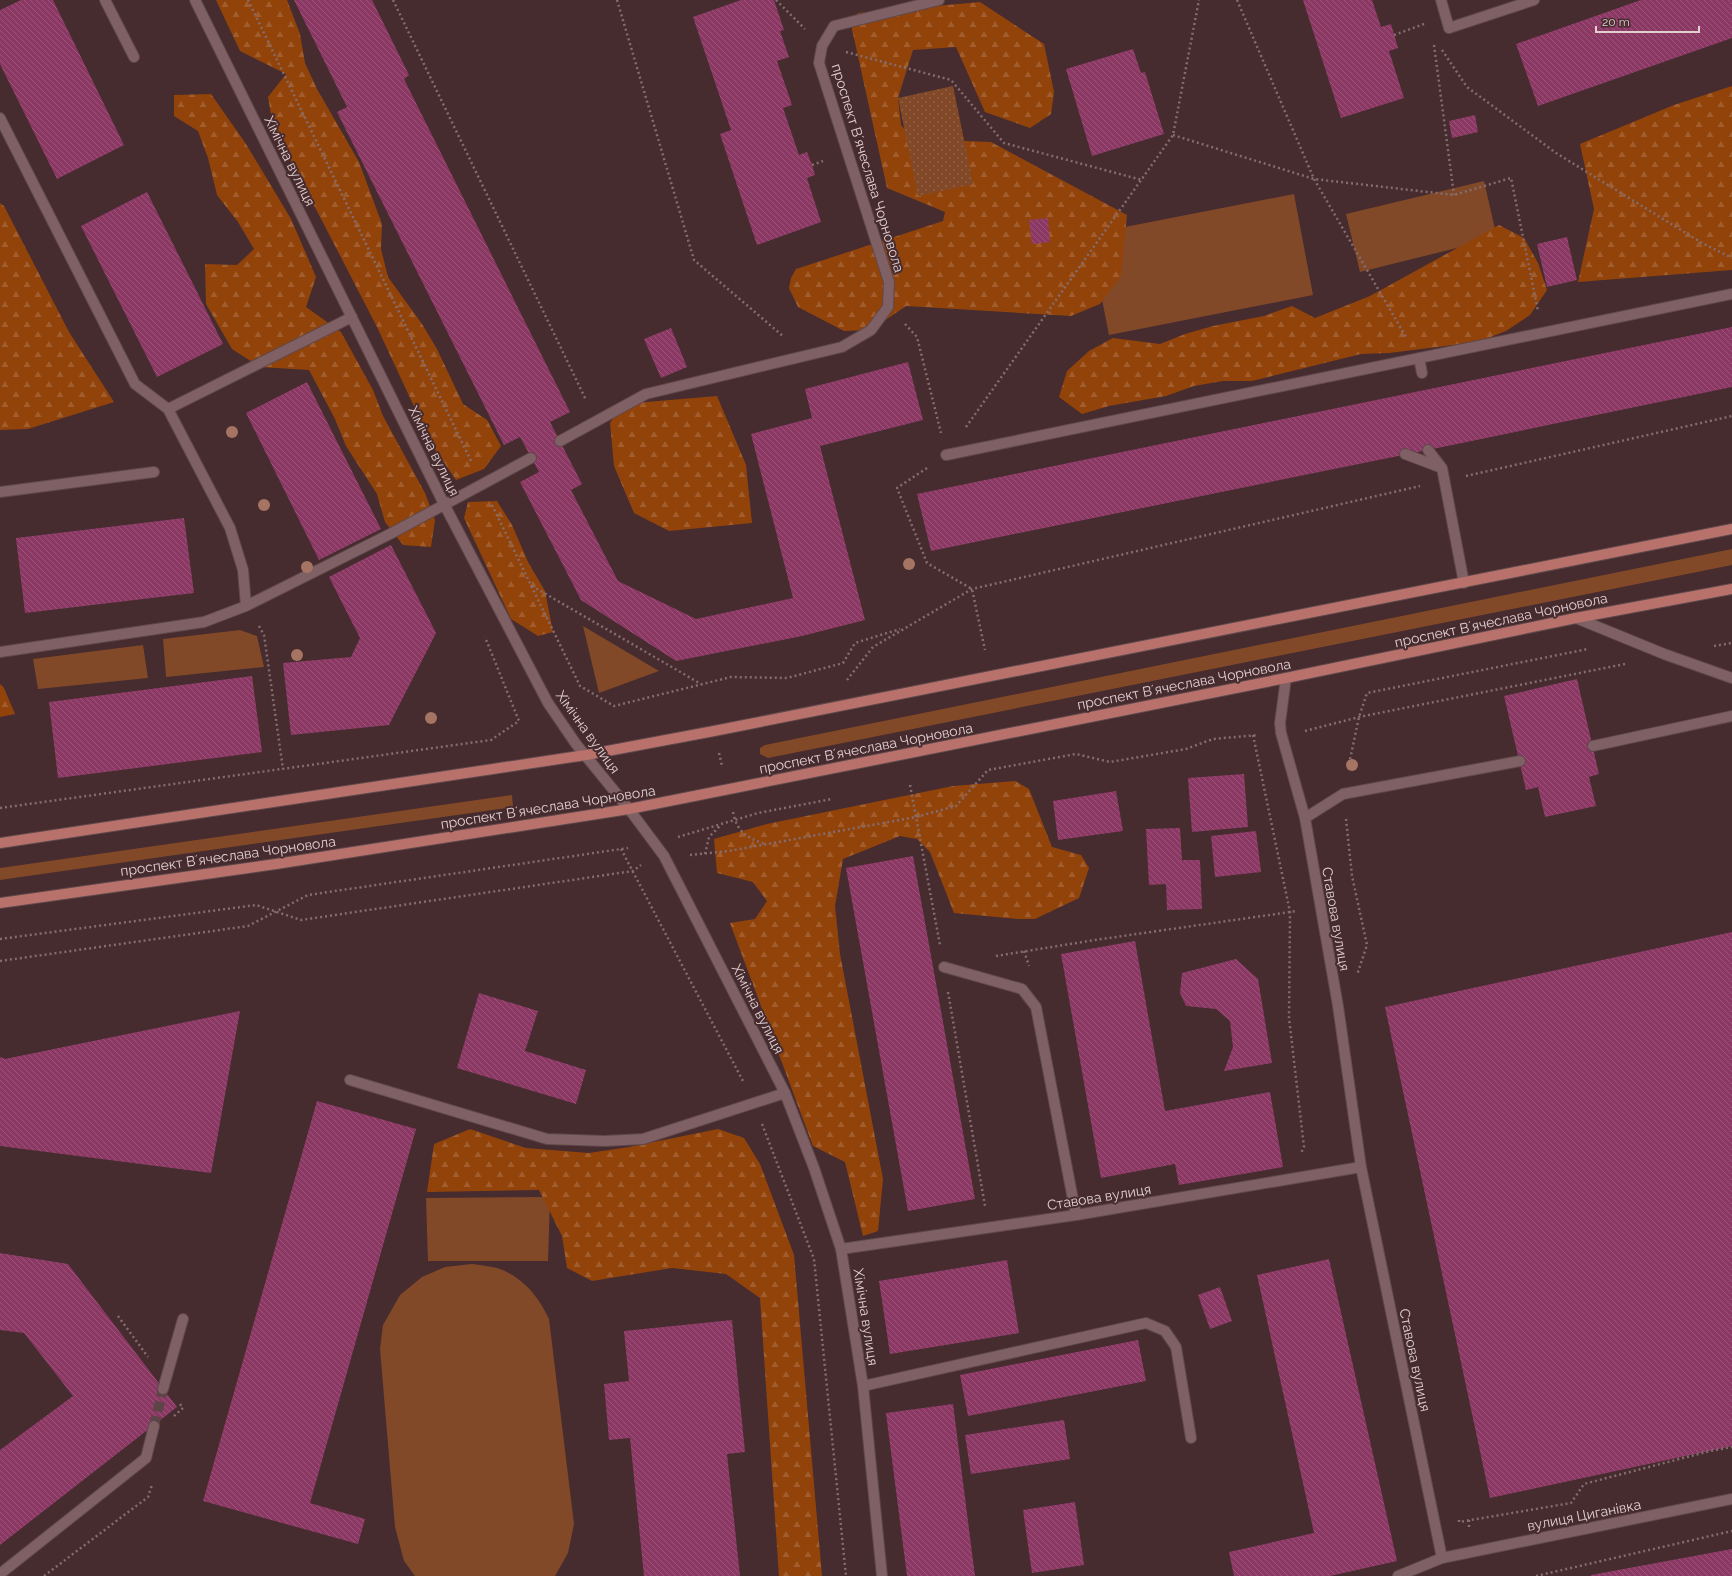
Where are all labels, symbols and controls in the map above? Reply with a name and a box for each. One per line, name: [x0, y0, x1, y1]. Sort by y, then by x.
scale bar: [1596, 8, 1699, 34]
text: 20 m: [1602, 15, 1630, 29]
street label: проспект Вʼячеслава Чорновола: [829, 62, 907, 274]
street label: Хімічна вулиця: [261, 113, 319, 209]
street label: Хімічна вулиця: [405, 403, 463, 499]
street label: проспект Вʼячеслава Чорновола: [1393, 590, 1609, 650]
street label: проспект Вʼячеслава Чорновола: [1076, 655, 1292, 713]
street label: Хімічна вулиця: [553, 688, 623, 776]
street label: проспект Вʼячеслава Чорновола: [758, 719, 974, 777]
street label: проспект Вʼячеслава Чорновола: [439, 782, 657, 832]
street label: проспект Вʼячеслава Чорновола: [119, 833, 337, 879]
street label: Ставова вулиця: [1319, 866, 1353, 972]
street label: Хімічна вулиця: [729, 962, 787, 1056]
street label: Ставова вулиця: [1046, 1181, 1152, 1213]
street label: Хімічна вулиця: [850, 1267, 882, 1367]
street label: Ставова вулиця: [1396, 1307, 1434, 1413]
street label: вулиця Циганівка: [1526, 1496, 1642, 1534]

